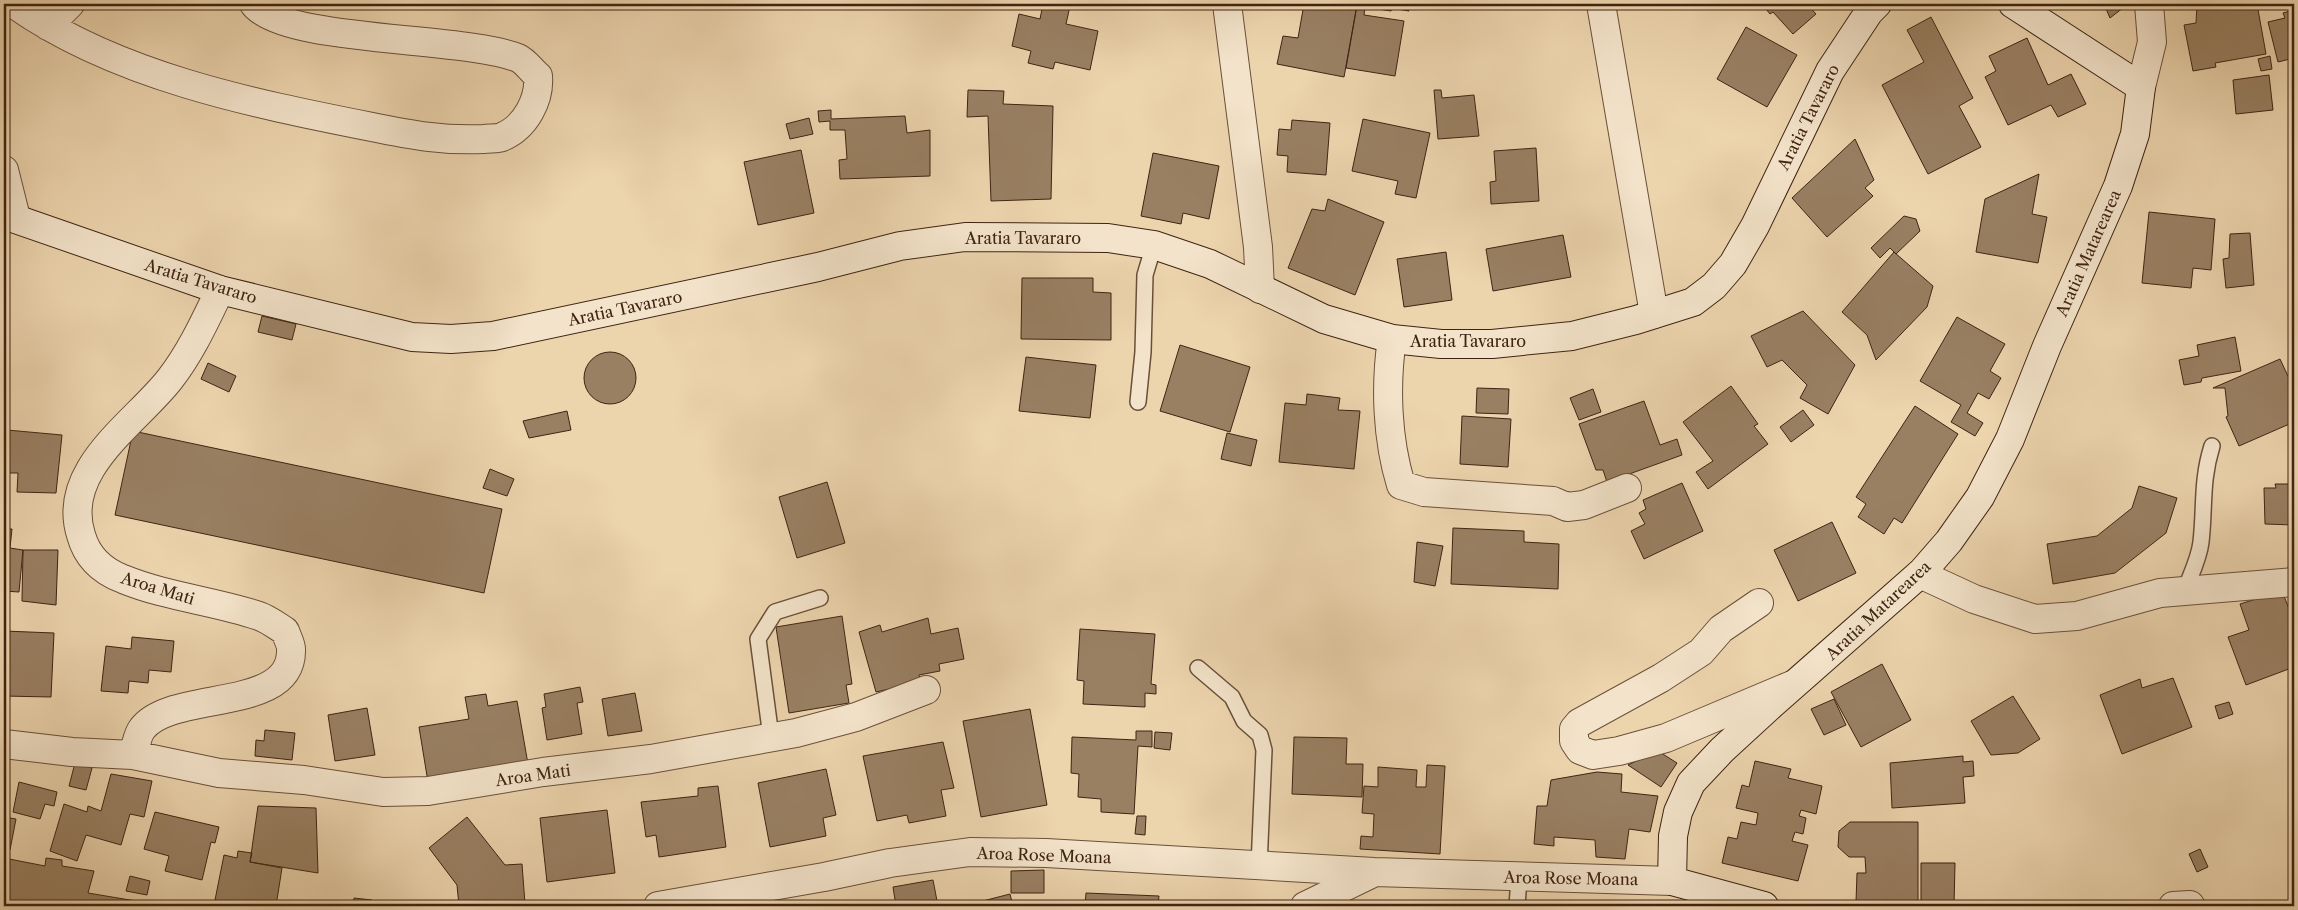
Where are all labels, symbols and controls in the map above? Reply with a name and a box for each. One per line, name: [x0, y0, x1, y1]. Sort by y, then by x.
street label: Aratia Tavararo: [1772, 61, 1843, 174]
street label: Aratia Matarearea: [2051, 186, 2125, 320]
street label: Aratia Tavararo: [964, 228, 1081, 248]
street label: Aratia Tavararo: [142, 254, 260, 308]
street label: Aratia Tavararo: [565, 286, 684, 330]
street label: Aratia Tavararo: [1409, 331, 1526, 351]
street label: Aratia Matarearea: [1821, 556, 1935, 665]
street label: Aroa Mati: [118, 567, 197, 609]
street label: Aroa Mati: [493, 760, 572, 790]
street label: Aroa Rose Moana: [975, 843, 1112, 867]
street label: Aroa Rose Moana: [1502, 867, 1639, 889]

